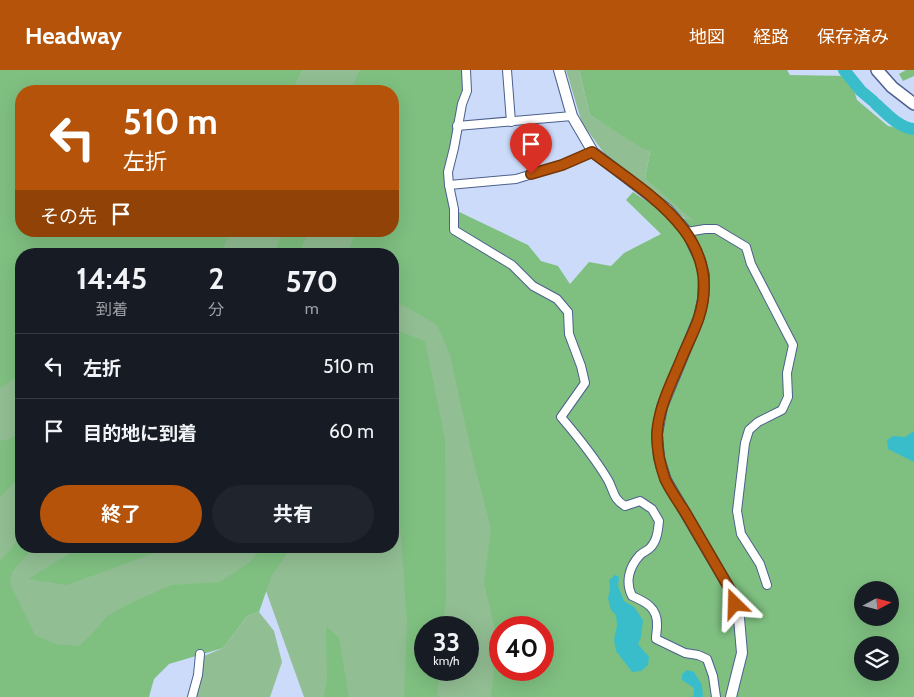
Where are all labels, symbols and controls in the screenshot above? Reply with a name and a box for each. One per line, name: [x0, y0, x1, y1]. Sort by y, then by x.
text: Headway: [25, 21, 122, 50]
text: 地図: [689, 26, 725, 48]
text: 経路: [753, 26, 789, 48]
text: 保存済み: [817, 26, 889, 48]
text: 510 m: [123, 100, 218, 143]
icon: left: [40, 105, 105, 170]
pin: [510, 123, 552, 174]
icon: arrive: [517, 130, 545, 158]
text: 左折: [123, 148, 167, 175]
icon: arrive: [107, 200, 135, 228]
text: その先: [40, 205, 97, 228]
text: 14:45: [76, 260, 147, 297]
text: 2: [208, 260, 224, 297]
text: 570: [286, 263, 338, 300]
text: m: [305, 299, 319, 318]
text: 到着: [96, 300, 128, 319]
text: 分: [208, 300, 224, 319]
icon: left: [40, 352, 68, 380]
text: 510 m: [323, 355, 374, 378]
text: 左折: [83, 357, 121, 380]
icon: arrive: [40, 417, 68, 445]
text: 60 m: [329, 420, 374, 443]
text: 目的地に到着: [83, 422, 197, 445]
button: 終了: [40, 485, 202, 543]
button: 共有: [212, 485, 374, 543]
position arrow: [708, 577, 760, 629]
north arrow: [854, 581, 899, 626]
map controls: [854, 581, 899, 681]
speed limit sign: 40: [489, 616, 554, 681]
text: 33: [433, 627, 460, 657]
button: layers: [854, 636, 899, 681]
text: km/h: [433, 653, 460, 668]

